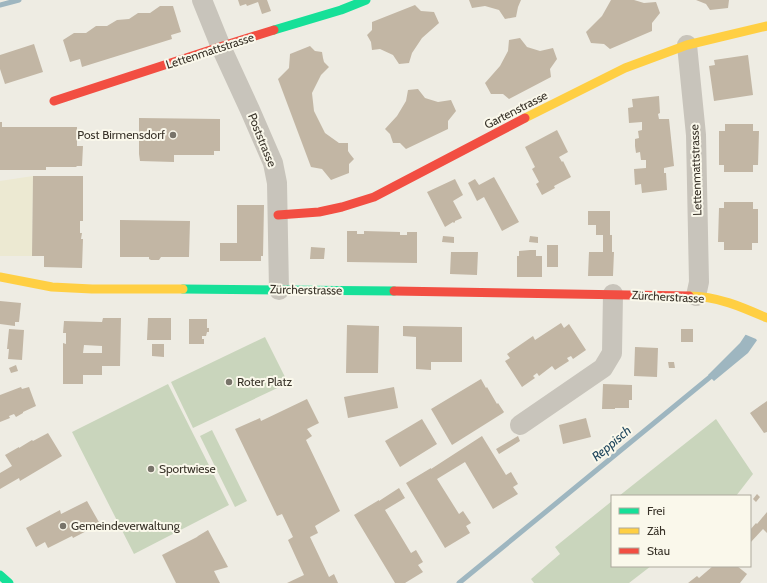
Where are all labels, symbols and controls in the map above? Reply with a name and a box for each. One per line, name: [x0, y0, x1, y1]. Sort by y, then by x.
street label: Lettenmattstrasse: [164, 29, 256, 72]
street label: Gartenstrasse: [482, 87, 550, 132]
street label: Poststrasse: [245, 111, 280, 169]
street label: Lettenmattstrasse: [686, 124, 705, 216]
place label: Post Birmensdorf: [77, 127, 165, 142]
marker: Post Birmensdorf: [168, 130, 178, 140]
street label: Zürcherstrasse: [270, 281, 342, 298]
street label: Zürcherstrasse: [631, 287, 705, 306]
place label: Roter Platz: [237, 374, 292, 389]
marker: Roter Platz: [224, 377, 234, 387]
water label: Reppisch: [588, 422, 634, 464]
place label: Sportwiese: [159, 461, 216, 476]
marker: Sportwiese: [146, 464, 156, 474]
legend: [611, 495, 751, 567]
text: Frei: [647, 503, 665, 518]
place label: Gemeindeverwaltung: [71, 518, 181, 533]
marker: Gemeindeverwaltung: [58, 521, 68, 531]
text: Zäh: [647, 523, 666, 538]
text: Stau: [647, 543, 670, 558]

